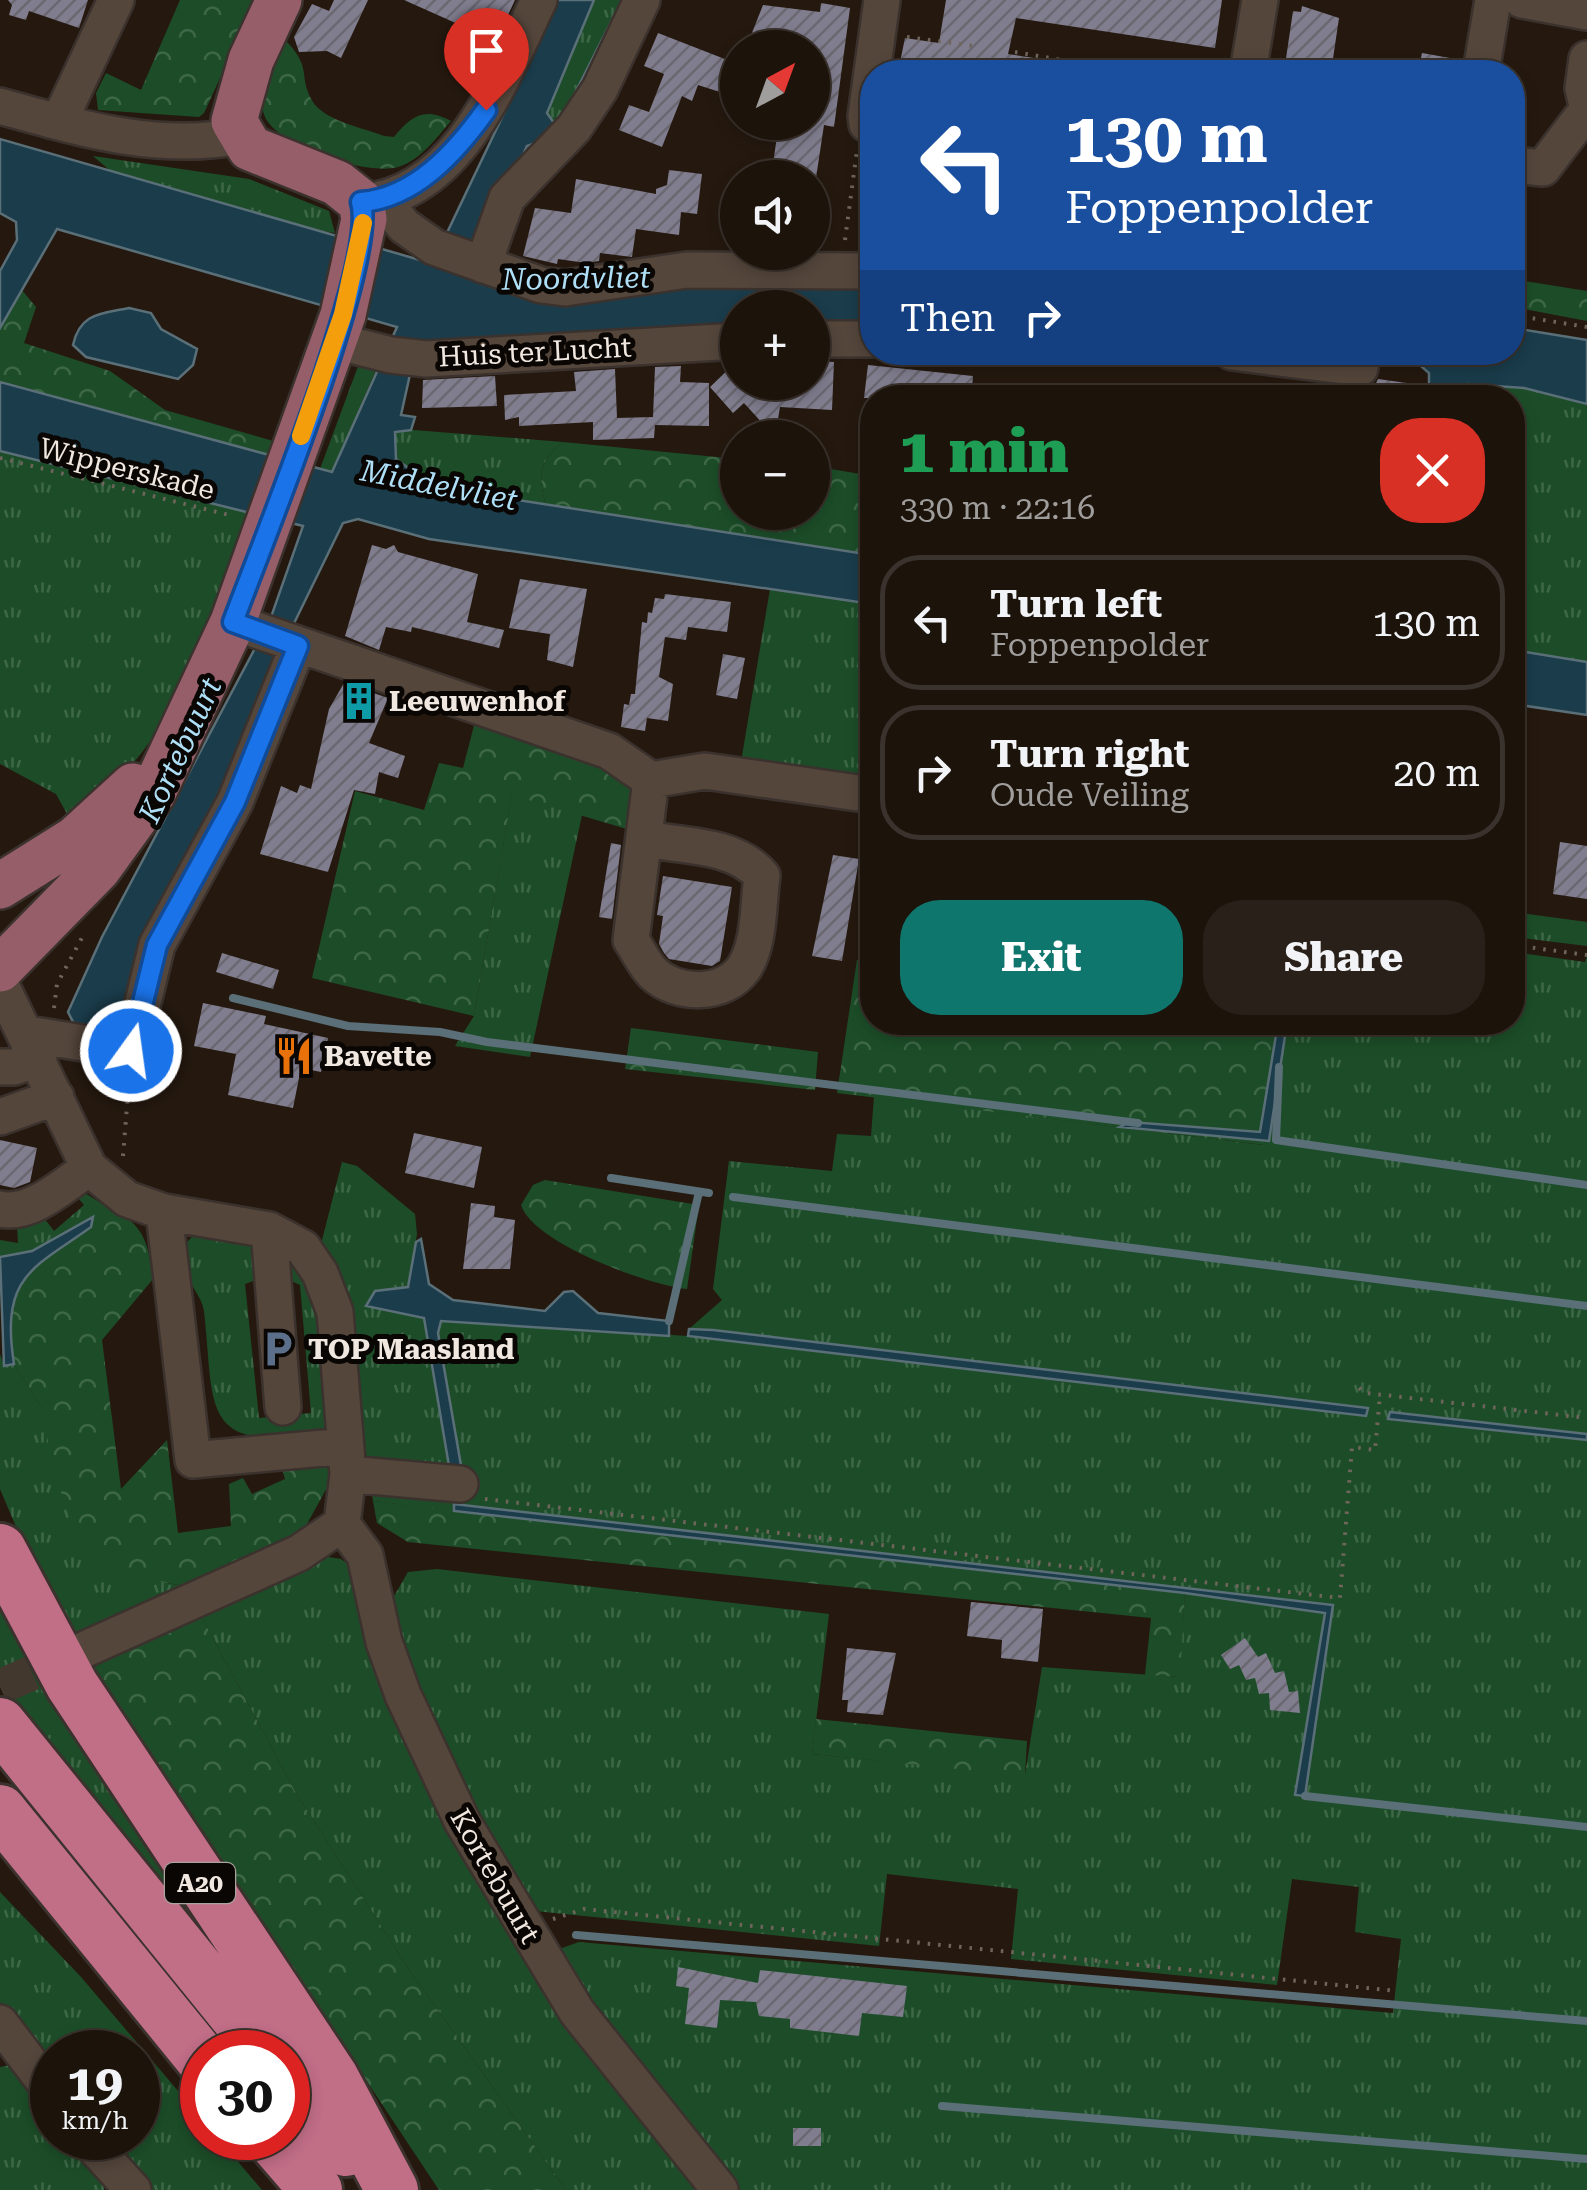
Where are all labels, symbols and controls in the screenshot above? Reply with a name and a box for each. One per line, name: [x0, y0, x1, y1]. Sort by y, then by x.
pin: [444, 8, 529, 111]
icon: arrive: [459, 23, 514, 78]
north arrow: [720, 30, 830, 140]
map controls: [720, 30, 830, 530]
text: 130 m: [1065, 97, 1268, 179]
icon: left: [900, 100, 1030, 230]
button: sound: [720, 160, 830, 270]
text: Foppenpolder: [1065, 181, 1373, 234]
water label: Noordvliet: [500, 259, 651, 297]
button: +: [720, 290, 830, 400]
icon: right: [1015, 290, 1070, 345]
text: Then: [900, 296, 995, 340]
street label: Huis ter Lucht: [438, 330, 632, 374]
text: 1 min: [900, 416, 1069, 487]
button: close: [1380, 418, 1485, 523]
button: −: [720, 420, 830, 530]
street label: Wipperskade: [36, 431, 218, 507]
water label: Middelvliet: [357, 452, 520, 517]
text: 330 m · 22:16: [900, 489, 1095, 527]
text: Turn left: [990, 582, 1162, 626]
icon: left: [905, 595, 960, 650]
text: 130 m: [1372, 601, 1480, 645]
text: Foppenpolder: [990, 626, 1209, 664]
water label: Kortebuurt: [131, 672, 229, 829]
building icon: Leeuwenhof: [338, 680, 380, 722]
place label: Leeuwenhof: [389, 685, 567, 718]
text: Turn right: [990, 732, 1189, 776]
icon: right: [905, 745, 960, 800]
text: 20 m: [1393, 751, 1480, 795]
text: Oude Veiling: [990, 776, 1189, 814]
button: Exit: [900, 900, 1183, 1015]
button: Share: [1203, 900, 1485, 1015]
position arrow: [79, 999, 183, 1103]
restaurant icon: Bavette: [273, 1035, 315, 1077]
place label: Bavette: [324, 1040, 432, 1073]
parking icon: TOP Maasland: [257, 1328, 299, 1370]
place label: TOP Maasland: [308, 1333, 515, 1366]
street label: Kortebuurt: [443, 1803, 547, 1949]
road number: A20: [165, 1863, 235, 1903]
speed limit sign: 30: [180, 2030, 310, 2160]
text: 19: [67, 2054, 123, 2112]
text: km/h: [62, 2106, 128, 2135]

